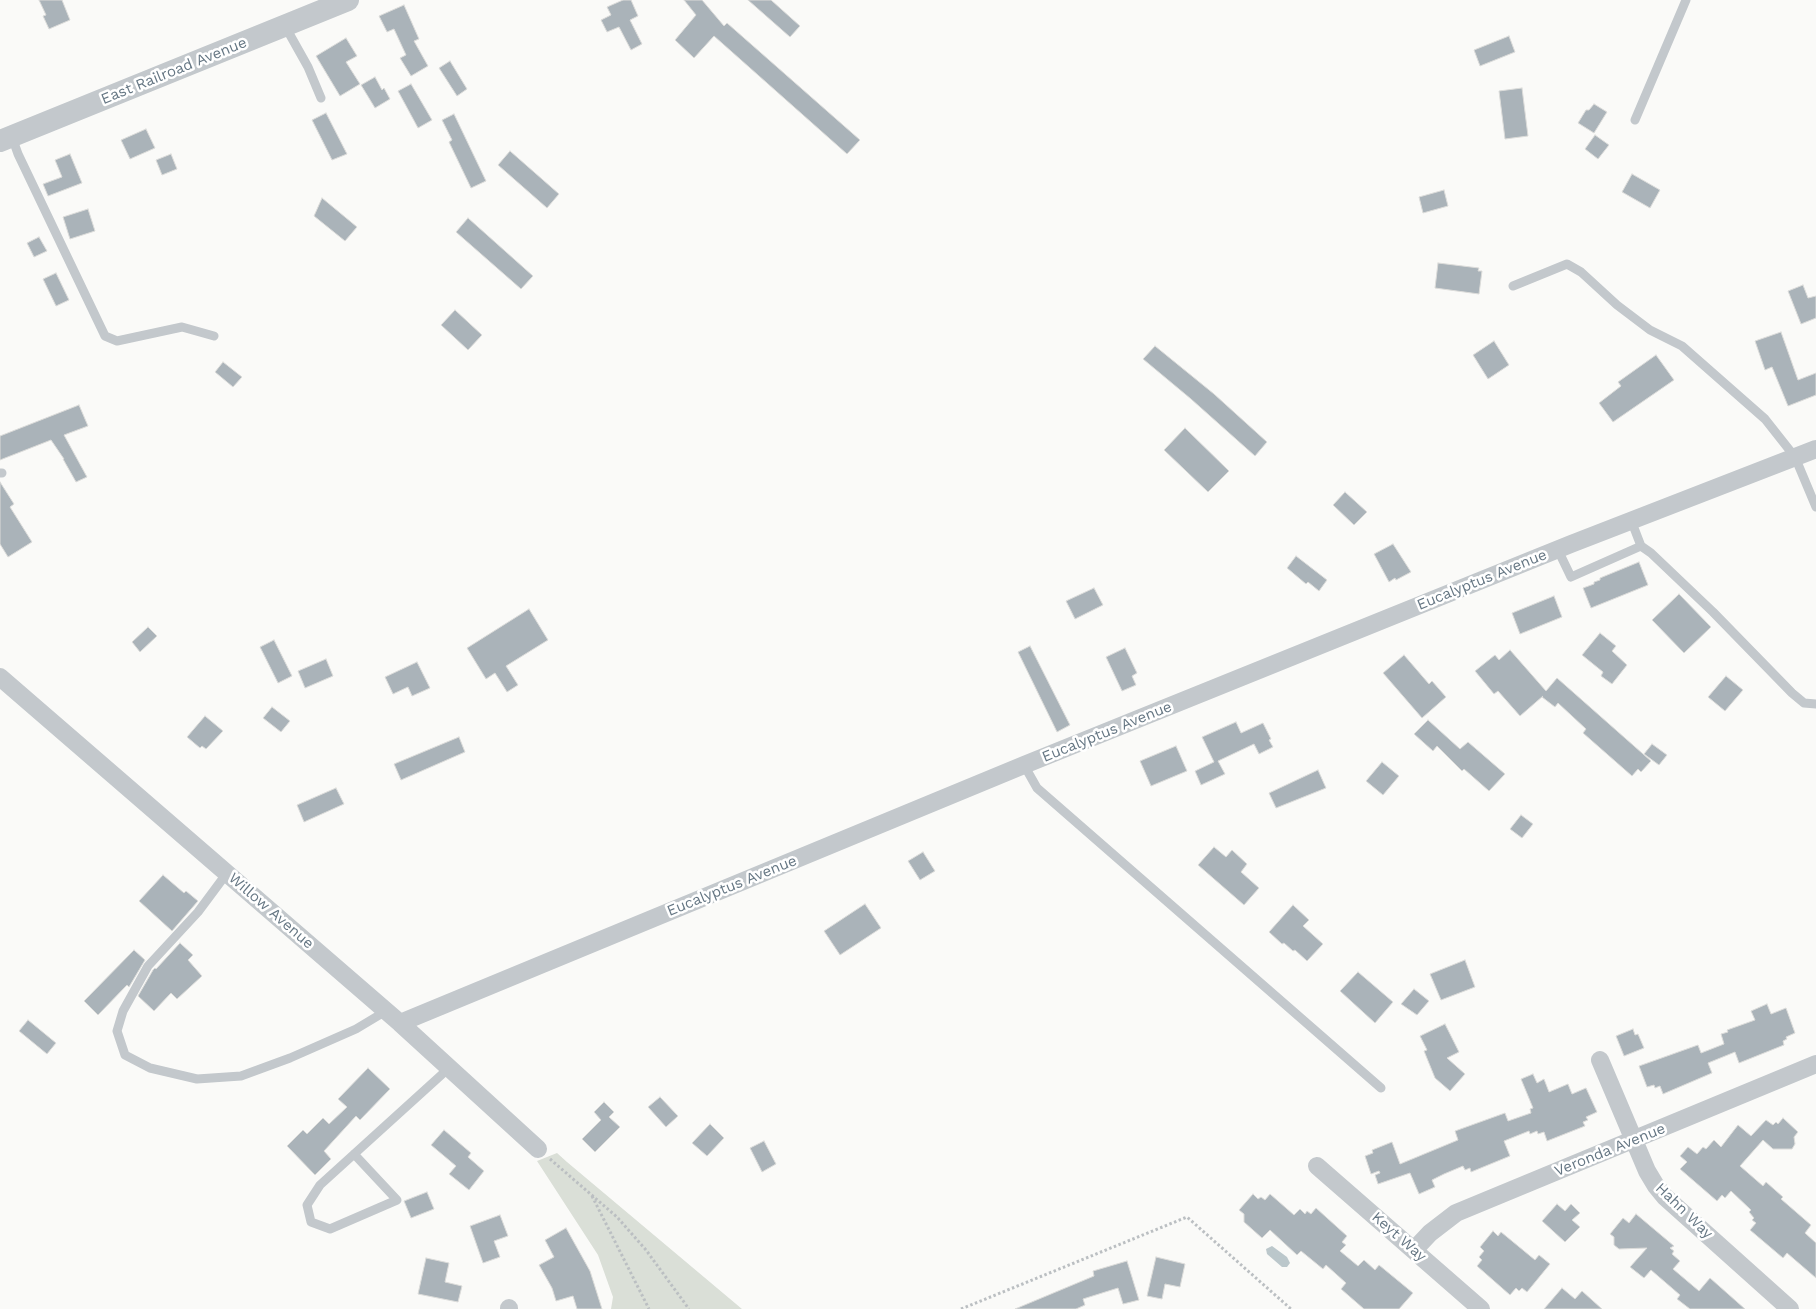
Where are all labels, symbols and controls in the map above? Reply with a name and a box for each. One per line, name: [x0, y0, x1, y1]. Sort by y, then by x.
street label: East Railroad Avenue: [99, 34, 249, 108]
street label: Eucalyptus Avenue: [1414, 546, 1550, 614]
street label: Eucalyptus Avenue: [1039, 698, 1175, 766]
street label: Eucalyptus Avenue: [664, 852, 800, 920]
street label: Willow Avenue: [225, 869, 317, 953]
street label: Veronda Avenue: [1552, 1120, 1668, 1180]
street label: Hahn Way: [1652, 1179, 1716, 1243]
street label: Keyt Way: [1368, 1208, 1430, 1266]

